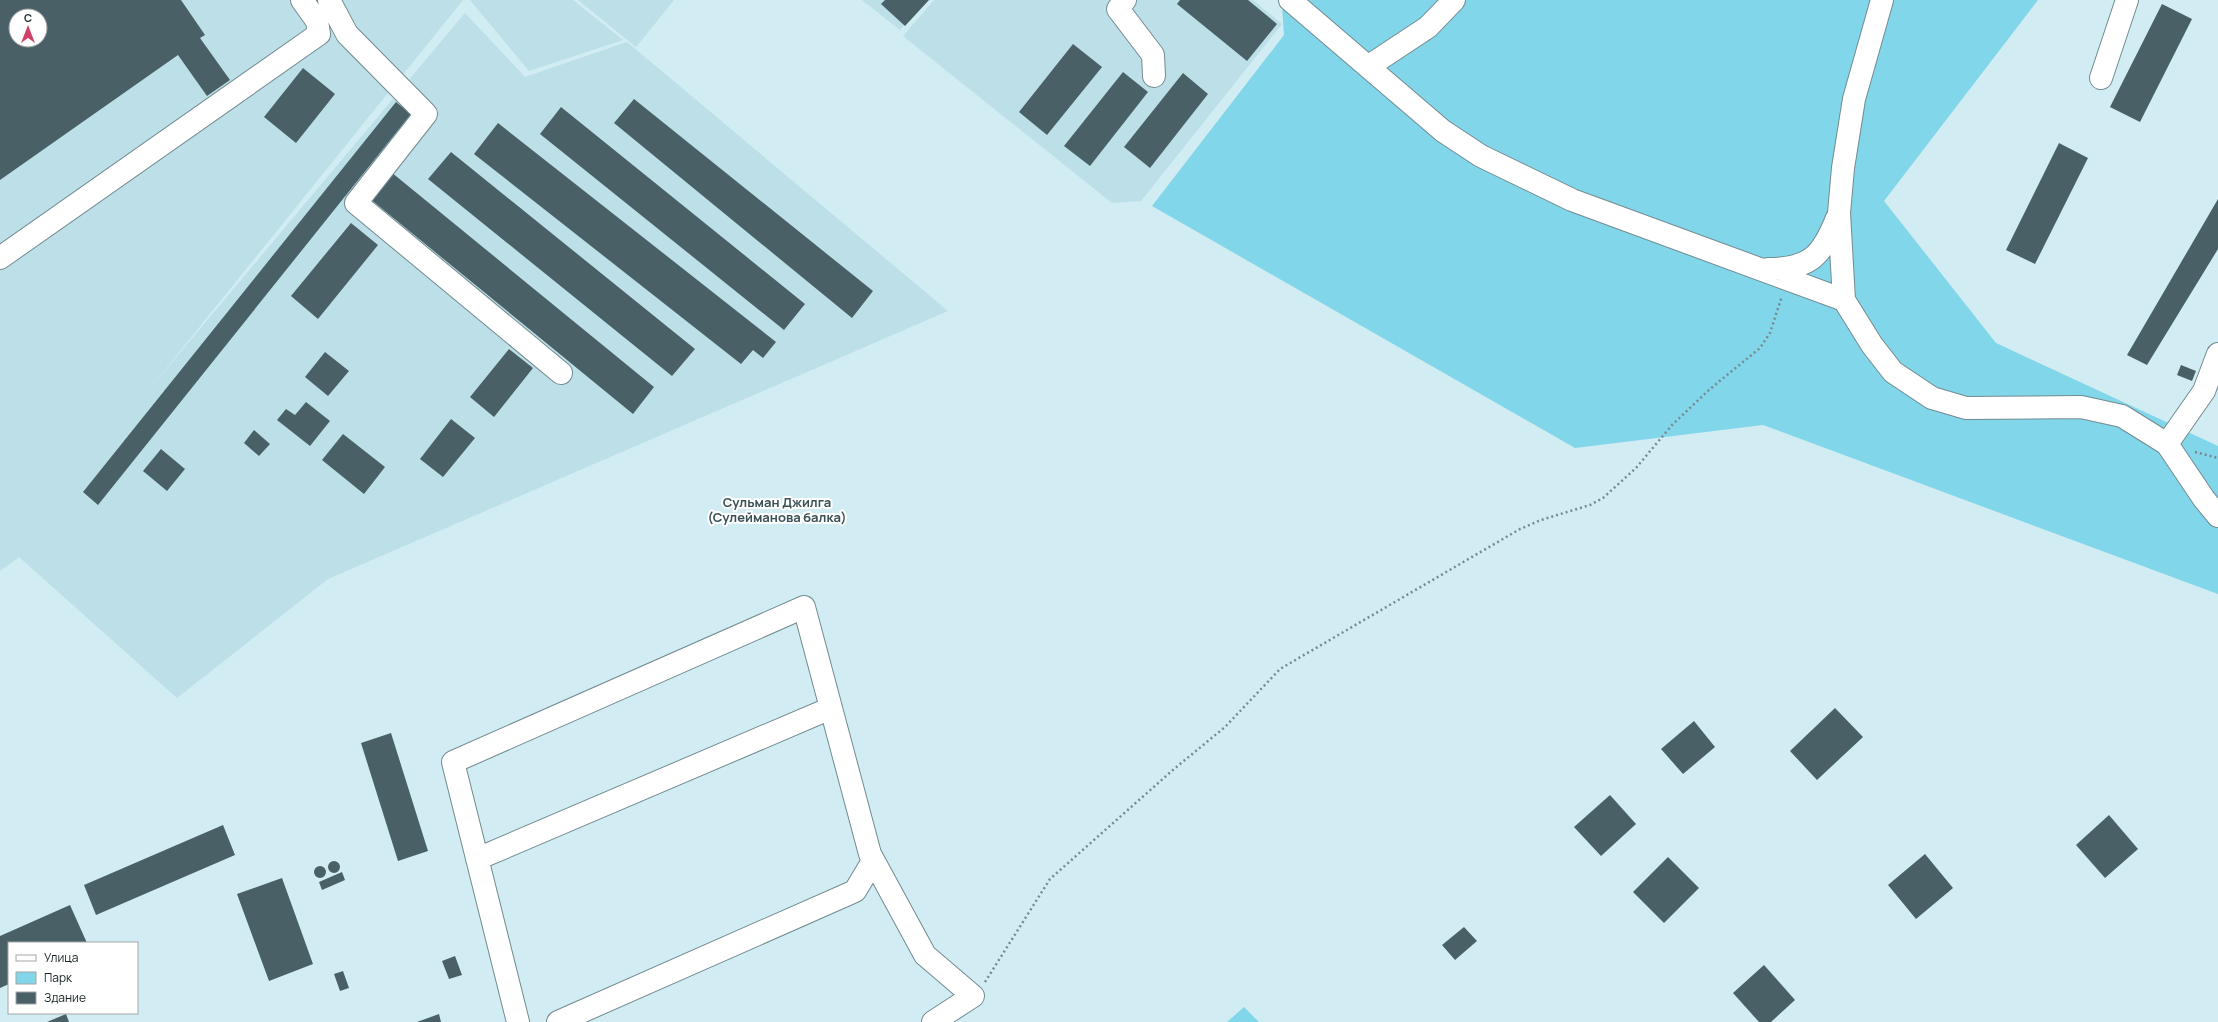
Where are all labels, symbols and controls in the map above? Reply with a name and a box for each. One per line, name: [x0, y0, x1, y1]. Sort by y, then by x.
north arrow: [8, 8, 48, 48]
text: С: [24, 10, 32, 25]
district label: Сульман Джилга (Сулейманова балка): [707, 493, 847, 526]
legend: [8, 942, 138, 1014]
text: Улица: [44, 949, 78, 966]
text: Парк: [44, 969, 73, 986]
text: Здание: [44, 989, 86, 1006]

